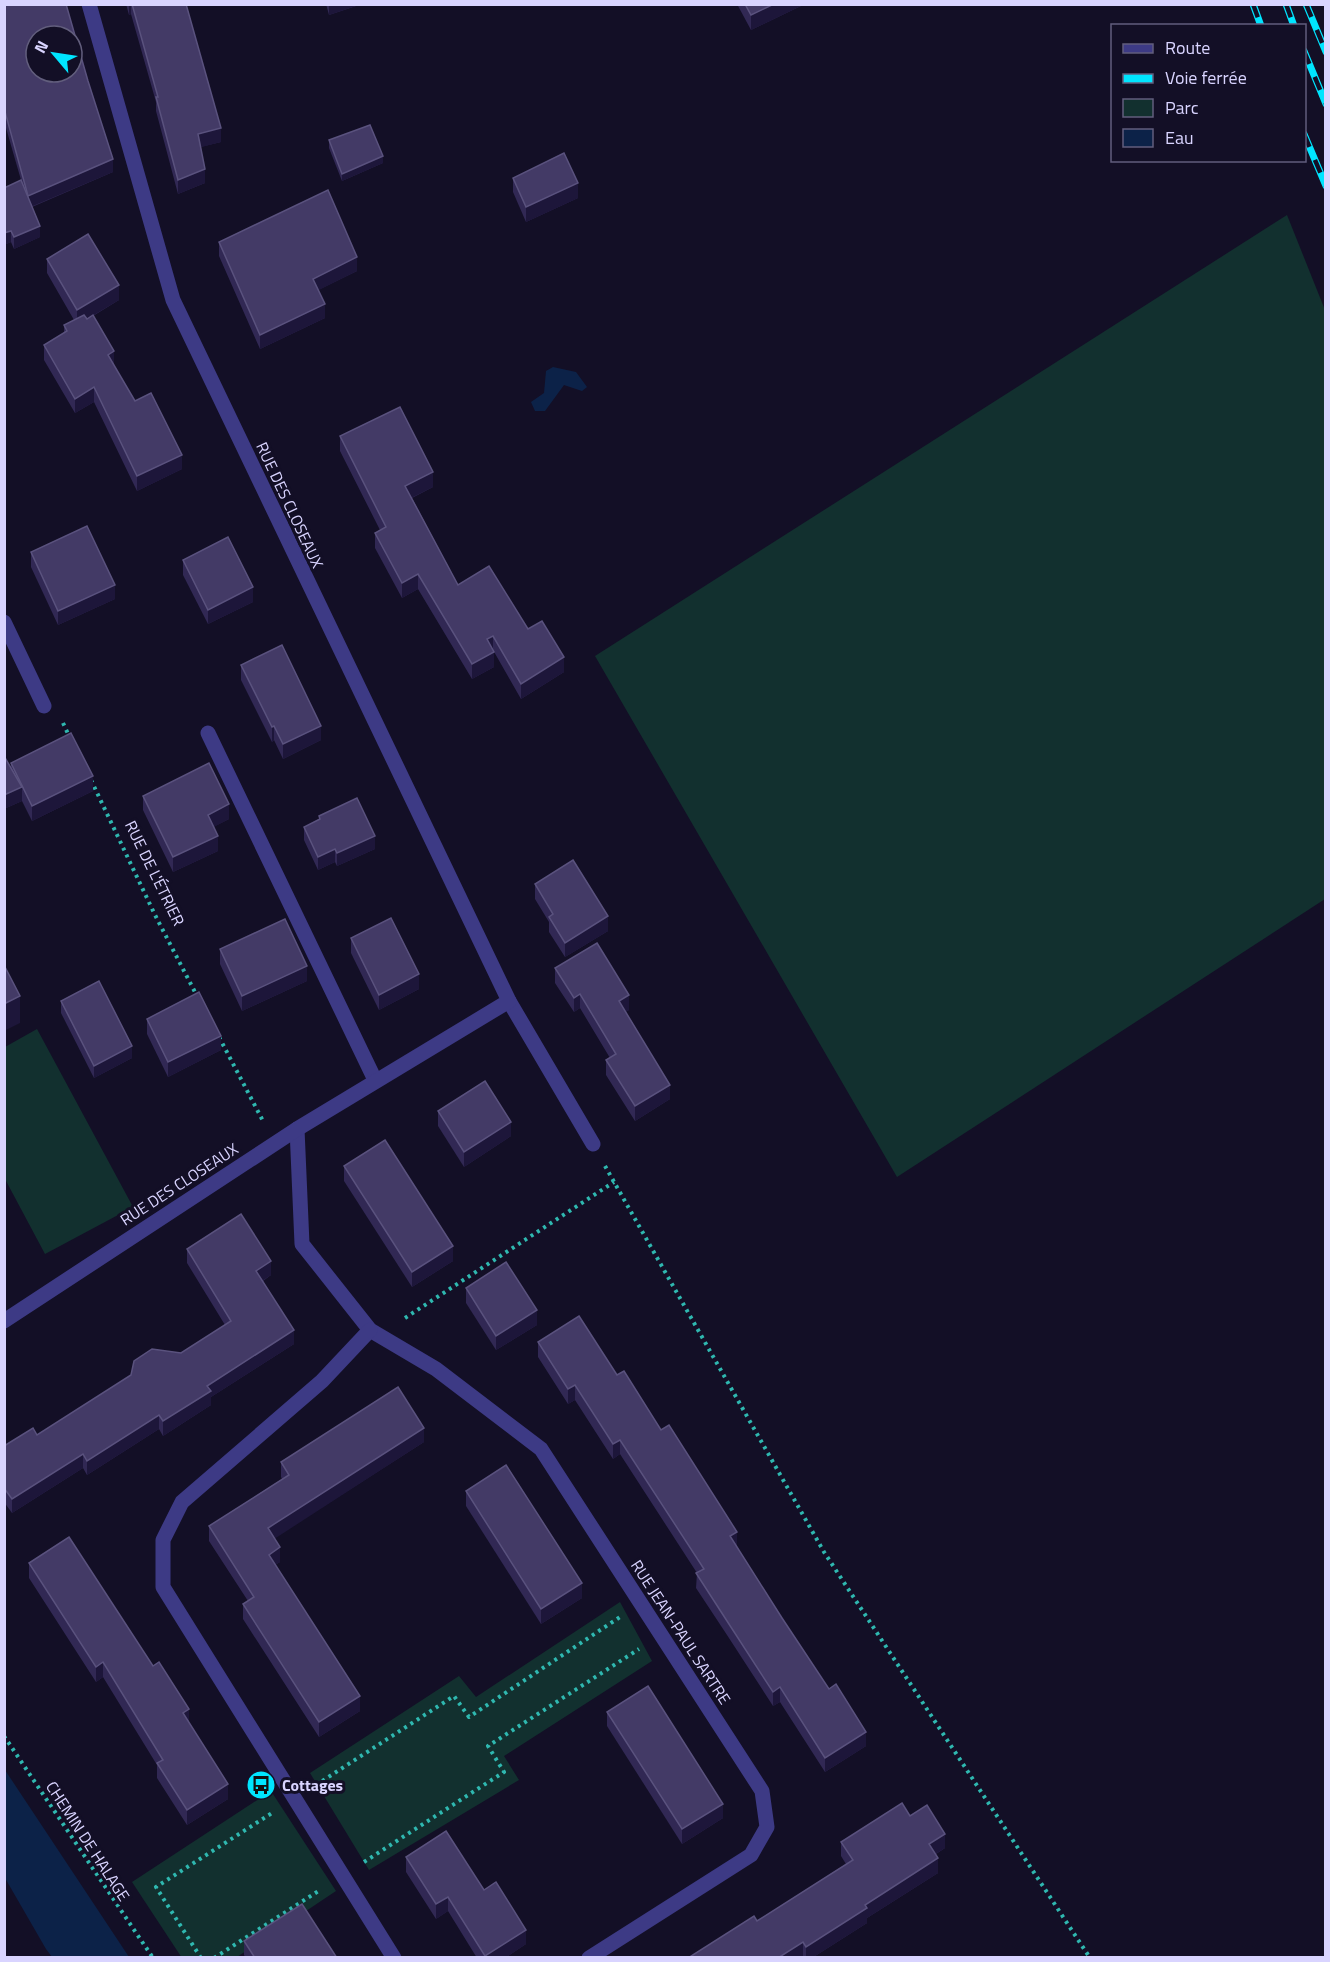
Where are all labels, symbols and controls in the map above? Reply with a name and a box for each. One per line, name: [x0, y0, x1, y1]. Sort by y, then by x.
north arrow: [24, 24, 84, 84]
legend: [1111, 24, 1306, 162]
text: Route: [1165, 34, 1210, 61]
text: N: [28, 36, 54, 57]
text: Voie ferrée: [1165, 64, 1247, 91]
text: Parc: [1165, 94, 1199, 121]
text: Eau: [1165, 124, 1194, 151]
street label: RUE DES CLOSEAUX: [250, 438, 330, 572]
street label: RUE DE L'ÉTRIER: [119, 816, 191, 930]
street label: RUE DES CLOSEAUX: [115, 1137, 243, 1231]
street label: RUE JEAN-PAUL SARTRE: [625, 1555, 737, 1709]
bus stop icon: Cottages: [245, 1769, 277, 1801]
place label: Cottages: [282, 1773, 343, 1797]
street label: CHEMIN DE HALAGE: [40, 1776, 136, 1906]

